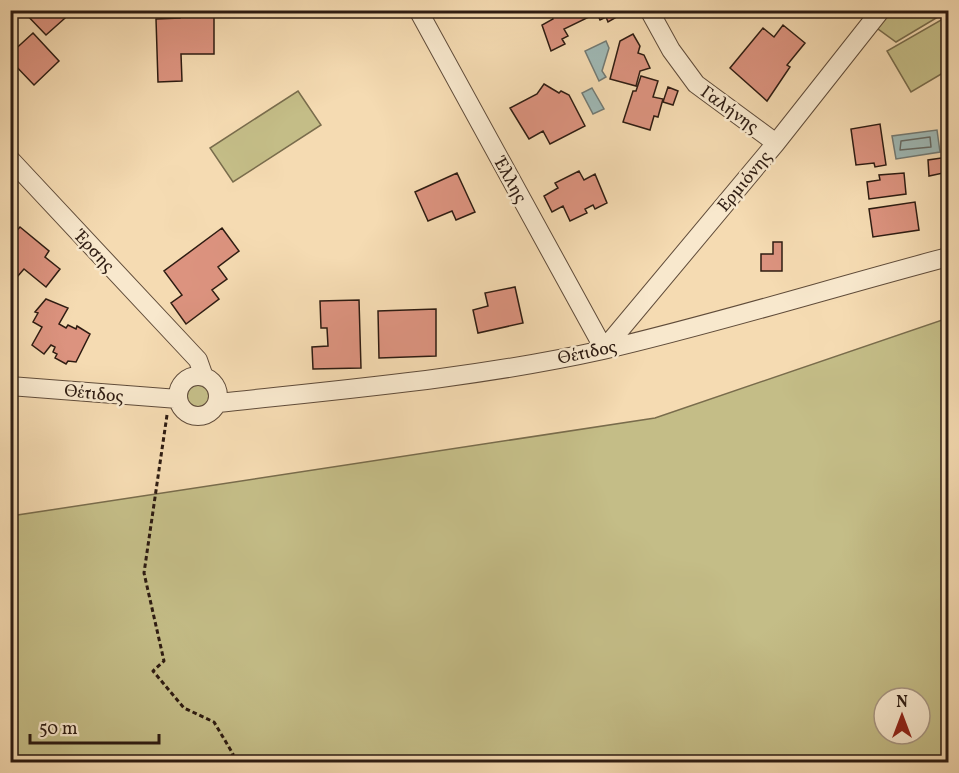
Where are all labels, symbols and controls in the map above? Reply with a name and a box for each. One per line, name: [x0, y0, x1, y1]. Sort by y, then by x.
street label: Γαλήνης: [695, 81, 763, 140]
street label: Ερμιόνης: [712, 146, 778, 218]
street label: Έλλης: [486, 152, 532, 208]
street label: Έρσης: [67, 224, 120, 278]
street label: Θέτιδος: [556, 335, 619, 372]
street label: Θέτιδος: [63, 379, 125, 410]
north arrow: [872, 686, 932, 746]
text: N: [896, 692, 908, 714]
scale bar: [30, 707, 159, 745]
text: 50 m: [39, 717, 78, 742]

